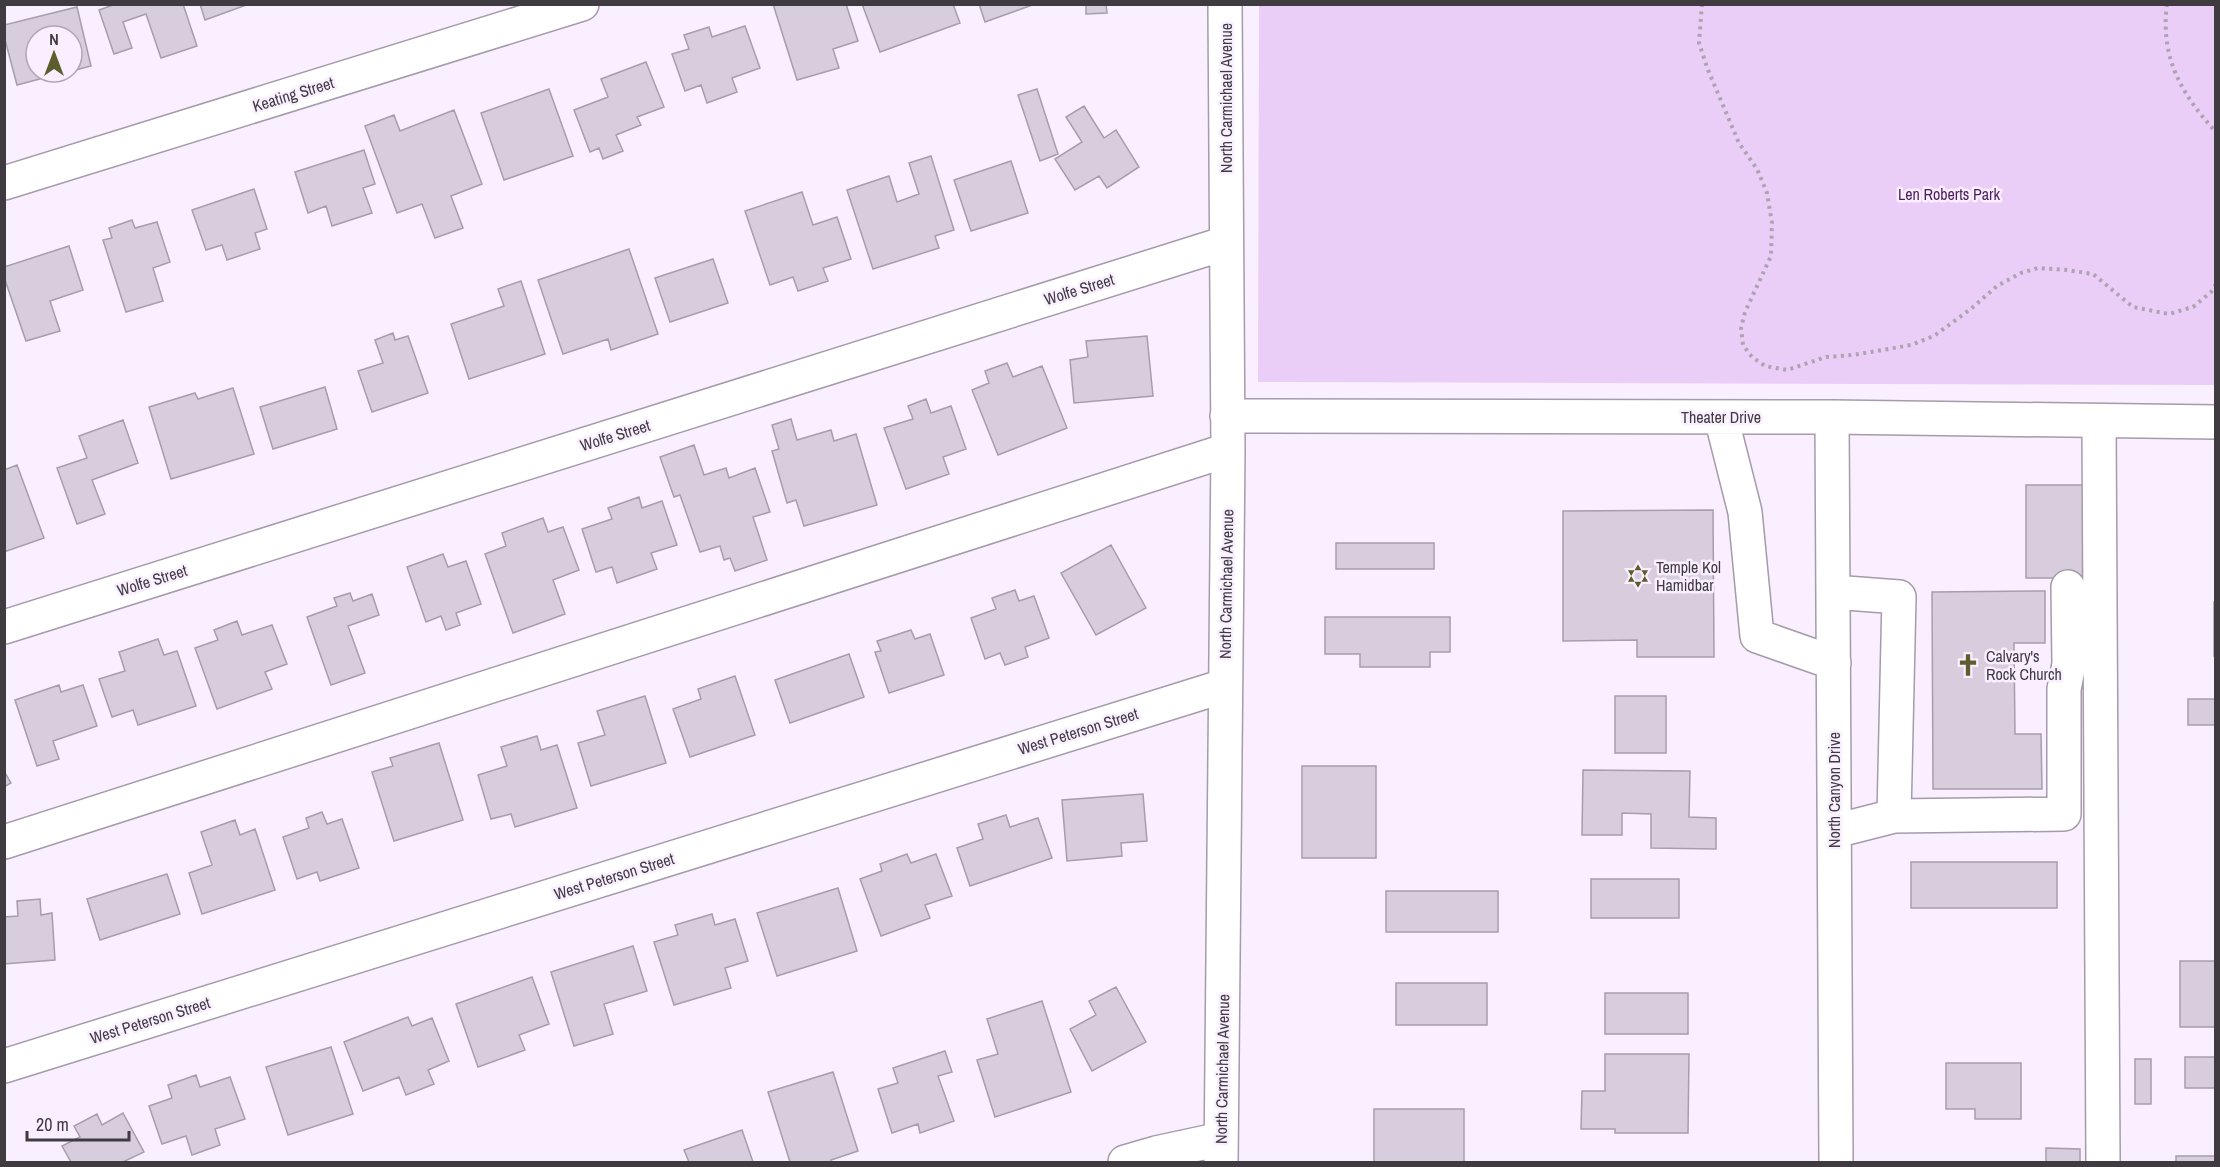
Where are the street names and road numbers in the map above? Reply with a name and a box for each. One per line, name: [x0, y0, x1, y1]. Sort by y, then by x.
street label: North Carmichael Avenue: [1215, 23, 1237, 173]
street label: Keating Street: [250, 71, 337, 117]
street label: Wolfe Street: [1041, 268, 1117, 310]
street label: Theater Drive: [1681, 406, 1761, 428]
street label: Wolfe Street: [577, 414, 653, 456]
street label: North Carmichael Avenue: [1214, 509, 1238, 659]
street label: Wolfe Street: [114, 559, 190, 601]
street label: West Peterson Street: [1015, 702, 1141, 760]
street label: North Canyon Drive: [1823, 732, 1845, 848]
street label: West Peterson Street: [551, 847, 677, 905]
street label: West Peterson Street: [87, 991, 213, 1049]
street label: North Carmichael Avenue: [1210, 994, 1234, 1144]

